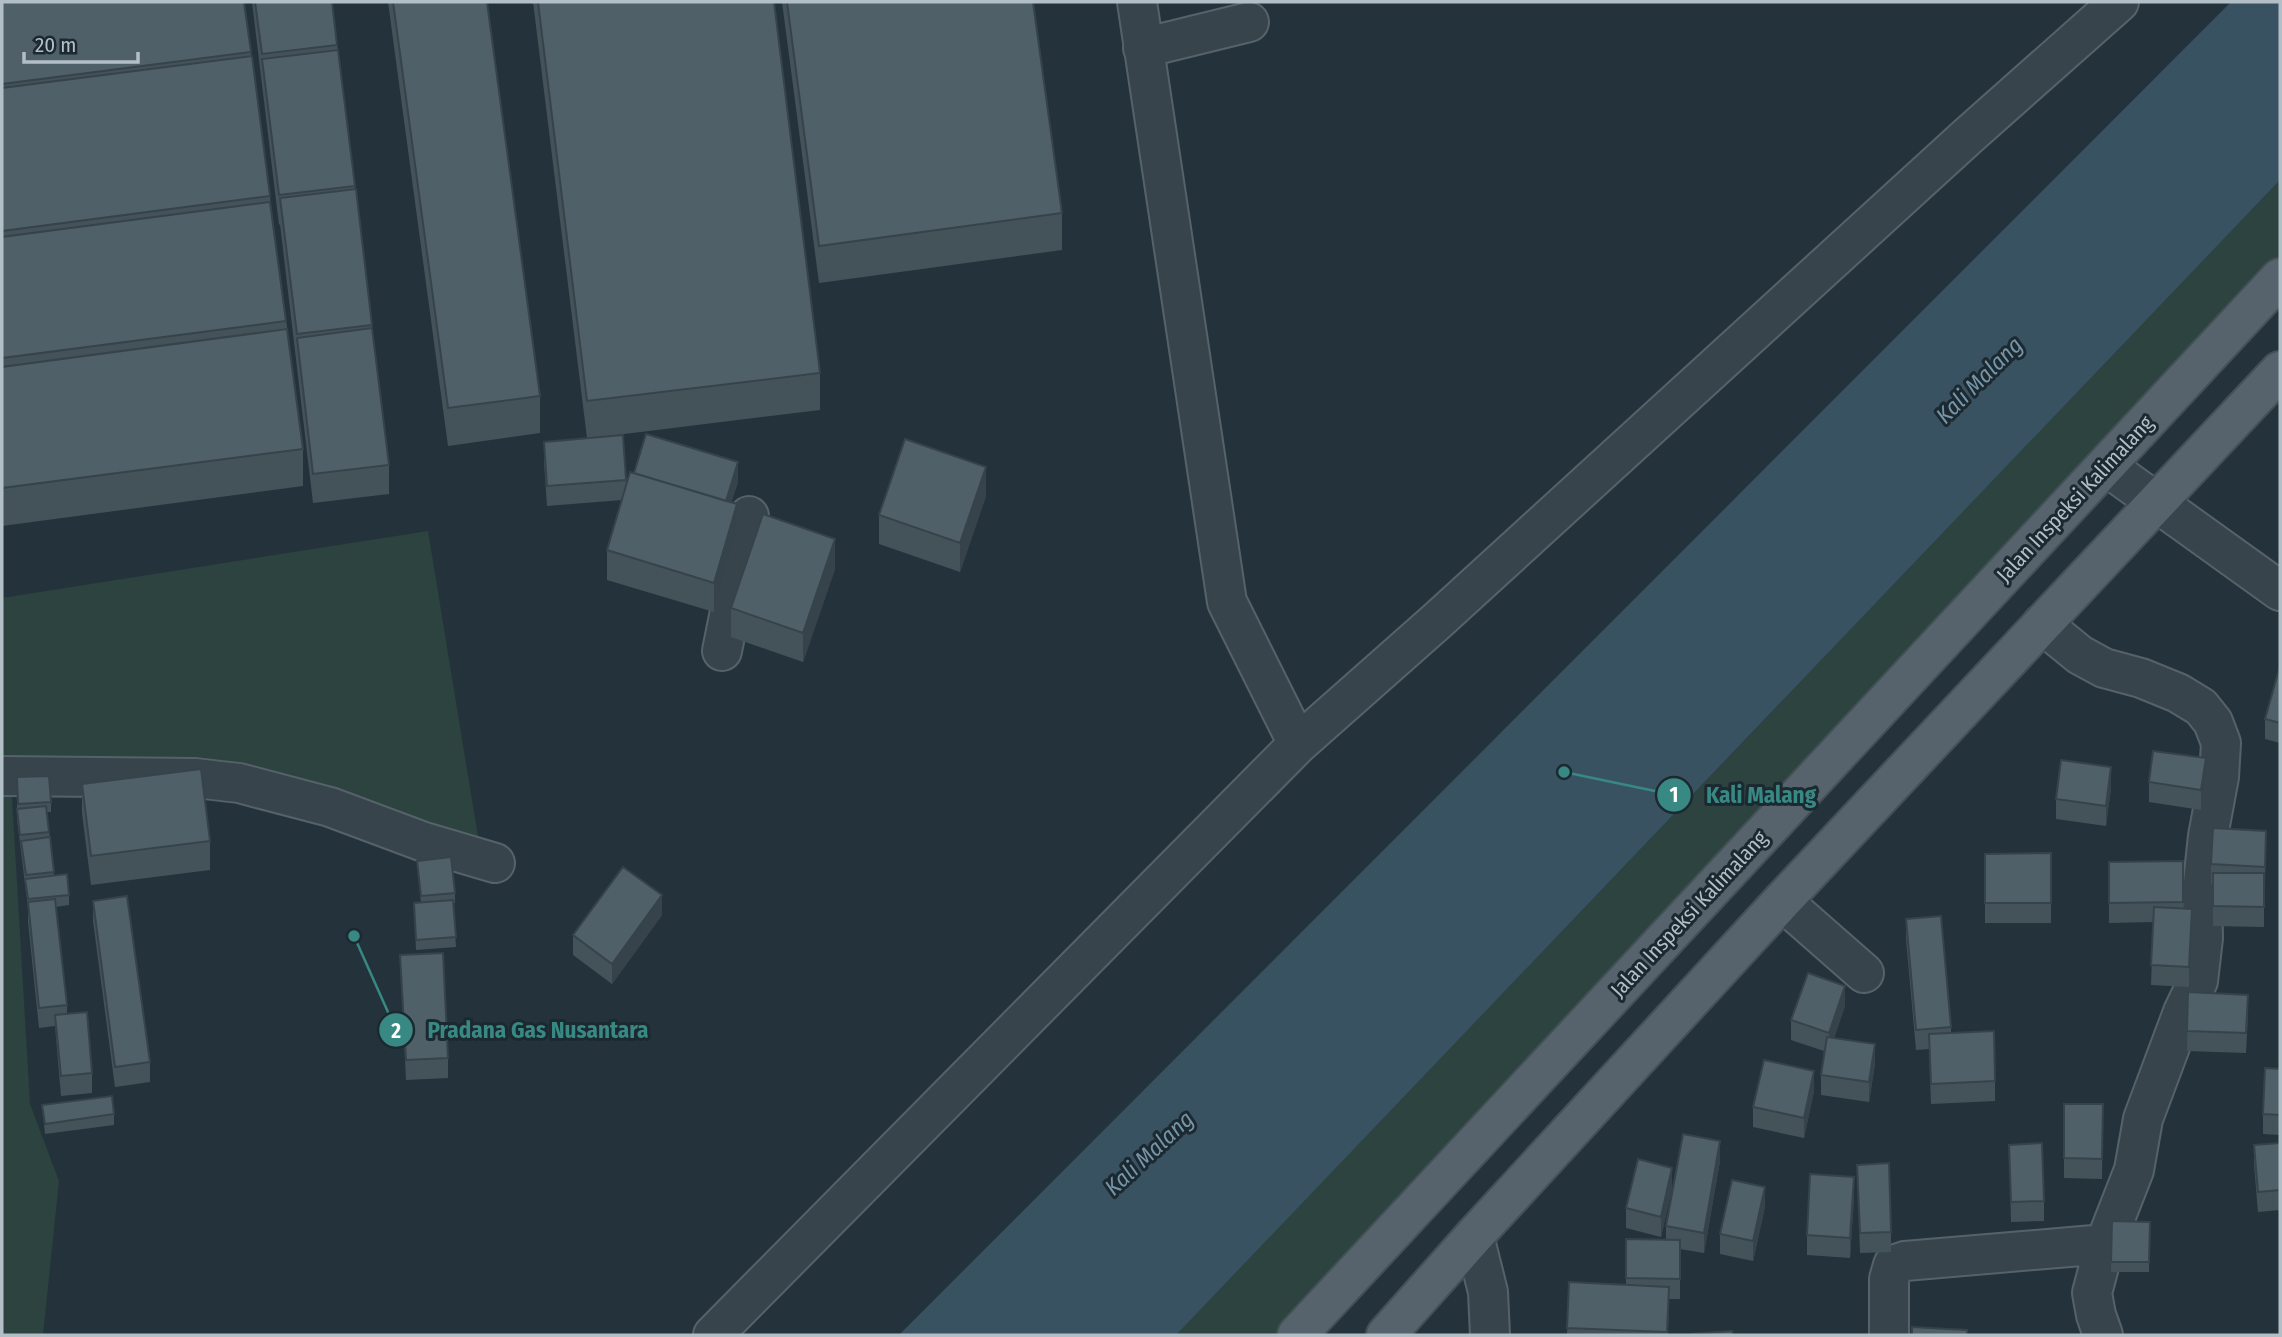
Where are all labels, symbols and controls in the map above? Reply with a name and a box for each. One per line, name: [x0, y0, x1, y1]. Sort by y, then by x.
scale bar: [24, 21, 138, 65]
text: 20 m: [35, 32, 76, 58]
water label: Kali Malang: [1930, 331, 2028, 429]
street label: Jalan Inspeksi Kalimalang: [1991, 410, 2159, 588]
callout: Kali Malang: [1657, 773, 1830, 817]
text: Kali Malang: [1706, 781, 1817, 809]
text: 1: [1670, 782, 1678, 808]
street label: Jalan Inspeksi Kalimalang: [1605, 825, 1773, 1003]
callout: Pradana Gas Nusantara: [379, 1008, 663, 1052]
text: Pradana Gas Nusantara: [428, 1016, 648, 1044]
text: 2: [390, 1018, 401, 1044]
water label: Kali Malang: [1099, 1105, 1199, 1201]

